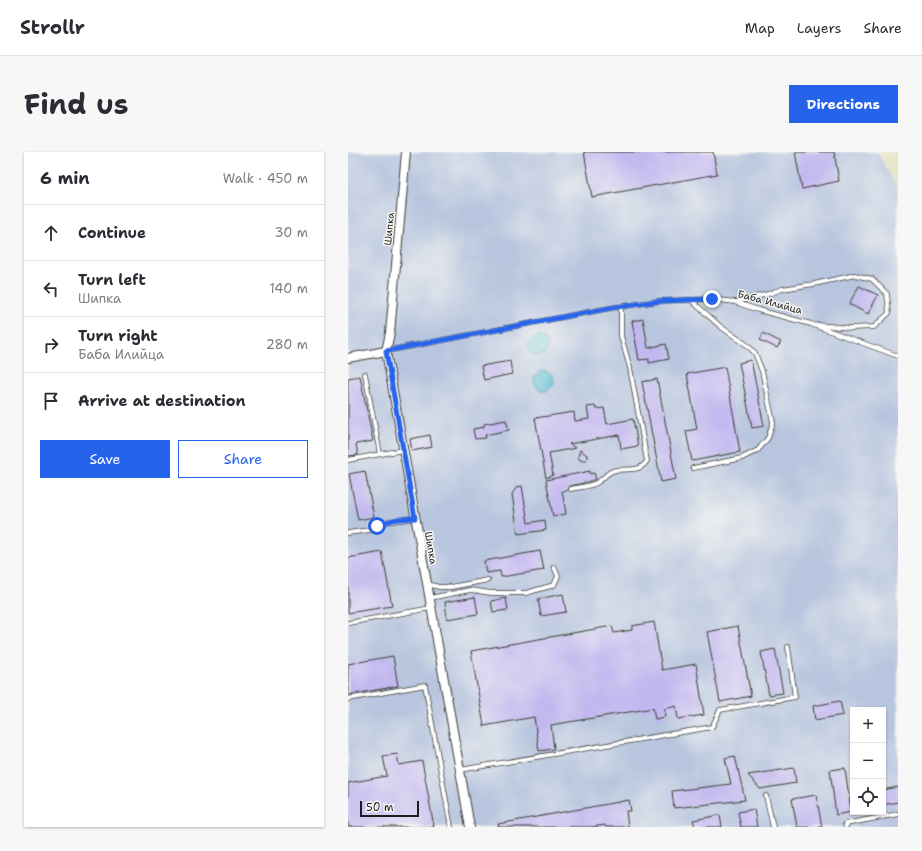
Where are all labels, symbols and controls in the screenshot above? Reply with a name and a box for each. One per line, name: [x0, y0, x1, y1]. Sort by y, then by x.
text: Strollr: [20, 15, 85, 40]
text: Map: [745, 19, 775, 37]
text: Layers: [797, 19, 841, 37]
text: Share: [863, 19, 902, 37]
text: Find us: [24, 85, 129, 123]
button: Directions: [789, 85, 898, 123]
text: 6 min: [40, 167, 90, 189]
text: Walk · 450 m: [223, 170, 308, 187]
street label: Шипка: [381, 211, 397, 246]
icon: ahead: [40, 222, 62, 244]
text: Continue: [78, 223, 146, 243]
text: 30 m: [274, 224, 308, 241]
text: Turn left: [78, 270, 146, 290]
icon: left: [40, 278, 62, 300]
text: 140 m: [269, 280, 308, 297]
street label: Баба Илийца: [736, 287, 804, 317]
text: Шипка: [78, 290, 121, 307]
route end: [703, 290, 721, 308]
text: Turn right: [78, 326, 158, 346]
icon: right: [40, 334, 62, 356]
text: 280 m: [266, 336, 308, 353]
text: Баба Илийца: [78, 346, 164, 363]
icon: arrive: [40, 390, 62, 412]
text: Arrive at destination: [78, 391, 246, 411]
button: Save: [40, 440, 170, 478]
button: Share: [178, 440, 308, 478]
route start: [368, 517, 386, 535]
street label: Шипка: [422, 531, 440, 566]
map controls: [850, 707, 886, 815]
button: +: [850, 707, 886, 743]
button: −: [850, 743, 886, 779]
button: locate: [850, 779, 886, 815]
scale bar: [360, 799, 419, 818]
text: 50 m: [366, 800, 394, 815]

